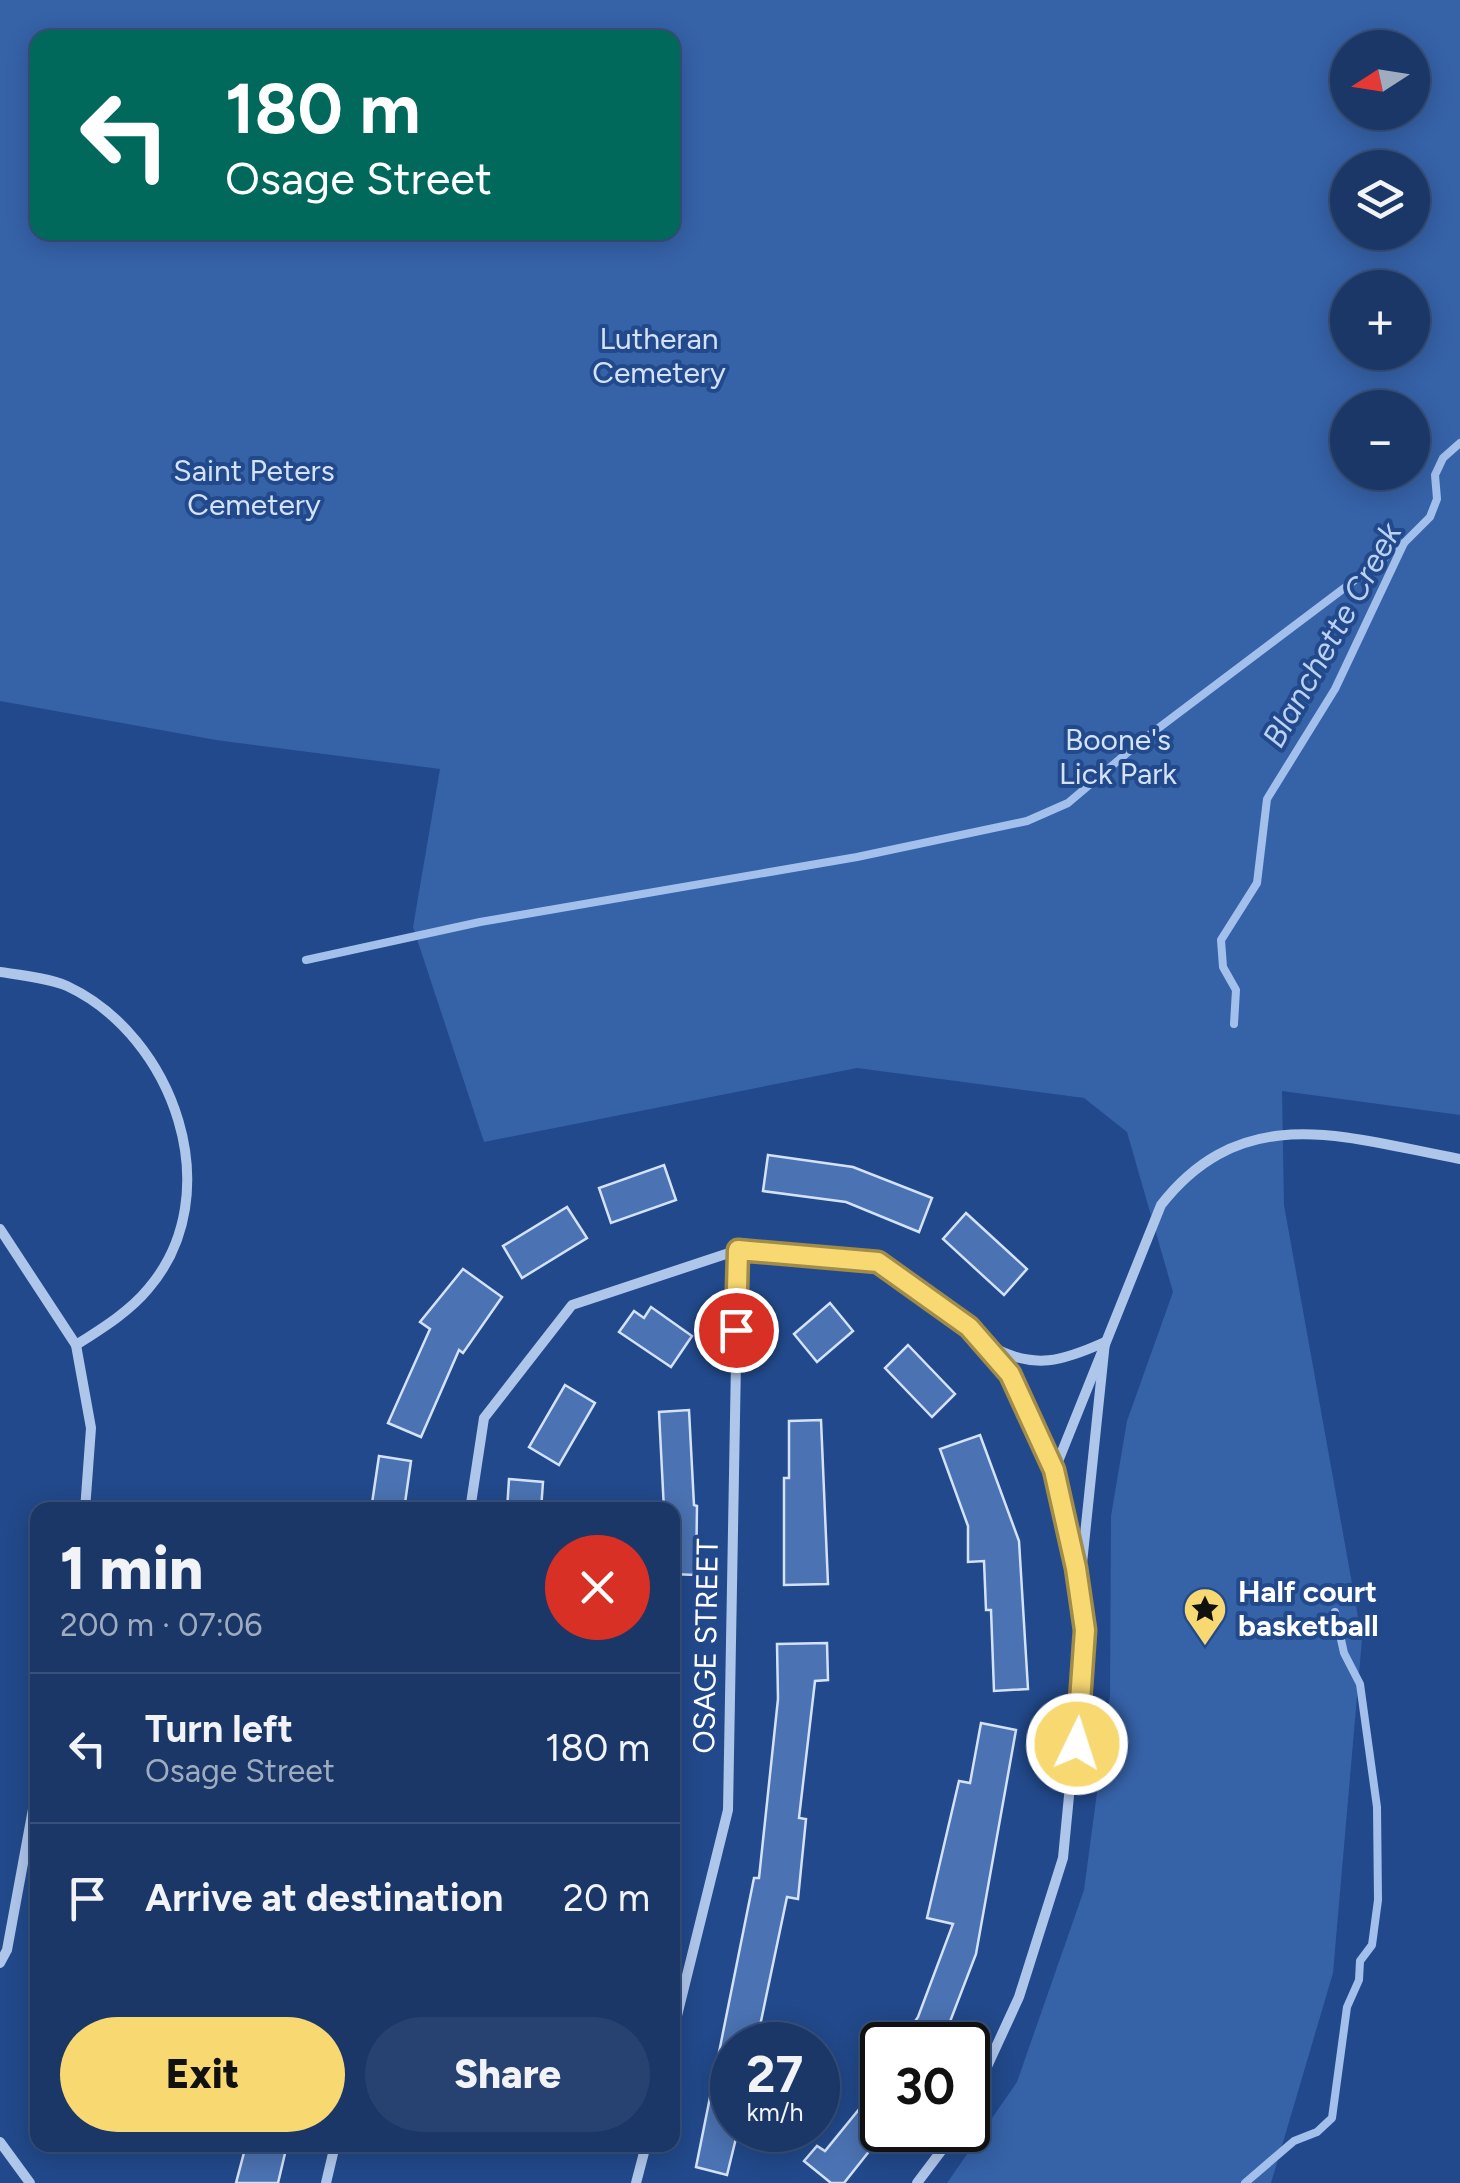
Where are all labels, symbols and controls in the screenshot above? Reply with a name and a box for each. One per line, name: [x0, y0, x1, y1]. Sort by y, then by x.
north arrow: [1330, 30, 1430, 130]
map controls: [1330, 30, 1430, 490]
text: 180 m: [225, 66, 420, 151]
icon: left: [60, 70, 190, 200]
button: layers: [1330, 150, 1430, 250]
text: Osage Street: [225, 151, 492, 205]
button: +: [1330, 270, 1430, 370]
park label: Lutheran Cemetery: [592, 320, 726, 391]
button: −: [1330, 390, 1430, 490]
park label: Saint Peters Cemetery: [173, 452, 335, 523]
water label: Blanchette Creek: [1255, 515, 1410, 754]
park label: Boone's Lick Park: [1059, 721, 1177, 792]
pin: [694, 1288, 779, 1373]
icon: arrive: [709, 1303, 764, 1358]
text: 1 min: [60, 1532, 203, 1604]
button: close: [545, 1535, 650, 1640]
street label: OSAGE STREET: [685, 1538, 726, 1754]
place label: Half court basketball: [1238, 1573, 1379, 1644]
place icon: Half court basketball: [1182, 1586, 1228, 1647]
text: 200 m · 07:06: [60, 1606, 262, 1644]
position arrow: [1025, 1692, 1129, 1796]
text: Turn left: [145, 1706, 293, 1752]
icon: left: [60, 1721, 115, 1776]
text: 180 m: [545, 1725, 650, 1771]
text: Osage Street: [145, 1752, 335, 1790]
icon: arrive: [60, 1871, 115, 1926]
text: Arrive at destination: [145, 1875, 503, 1921]
text: 20 m: [563, 1875, 650, 1921]
button: Exit: [60, 2017, 345, 2132]
button: Share: [365, 2017, 650, 2132]
speed limit sign: 30: [860, 2022, 990, 2152]
text: 27: [747, 2044, 803, 2105]
text: km/h: [746, 2097, 804, 2127]

